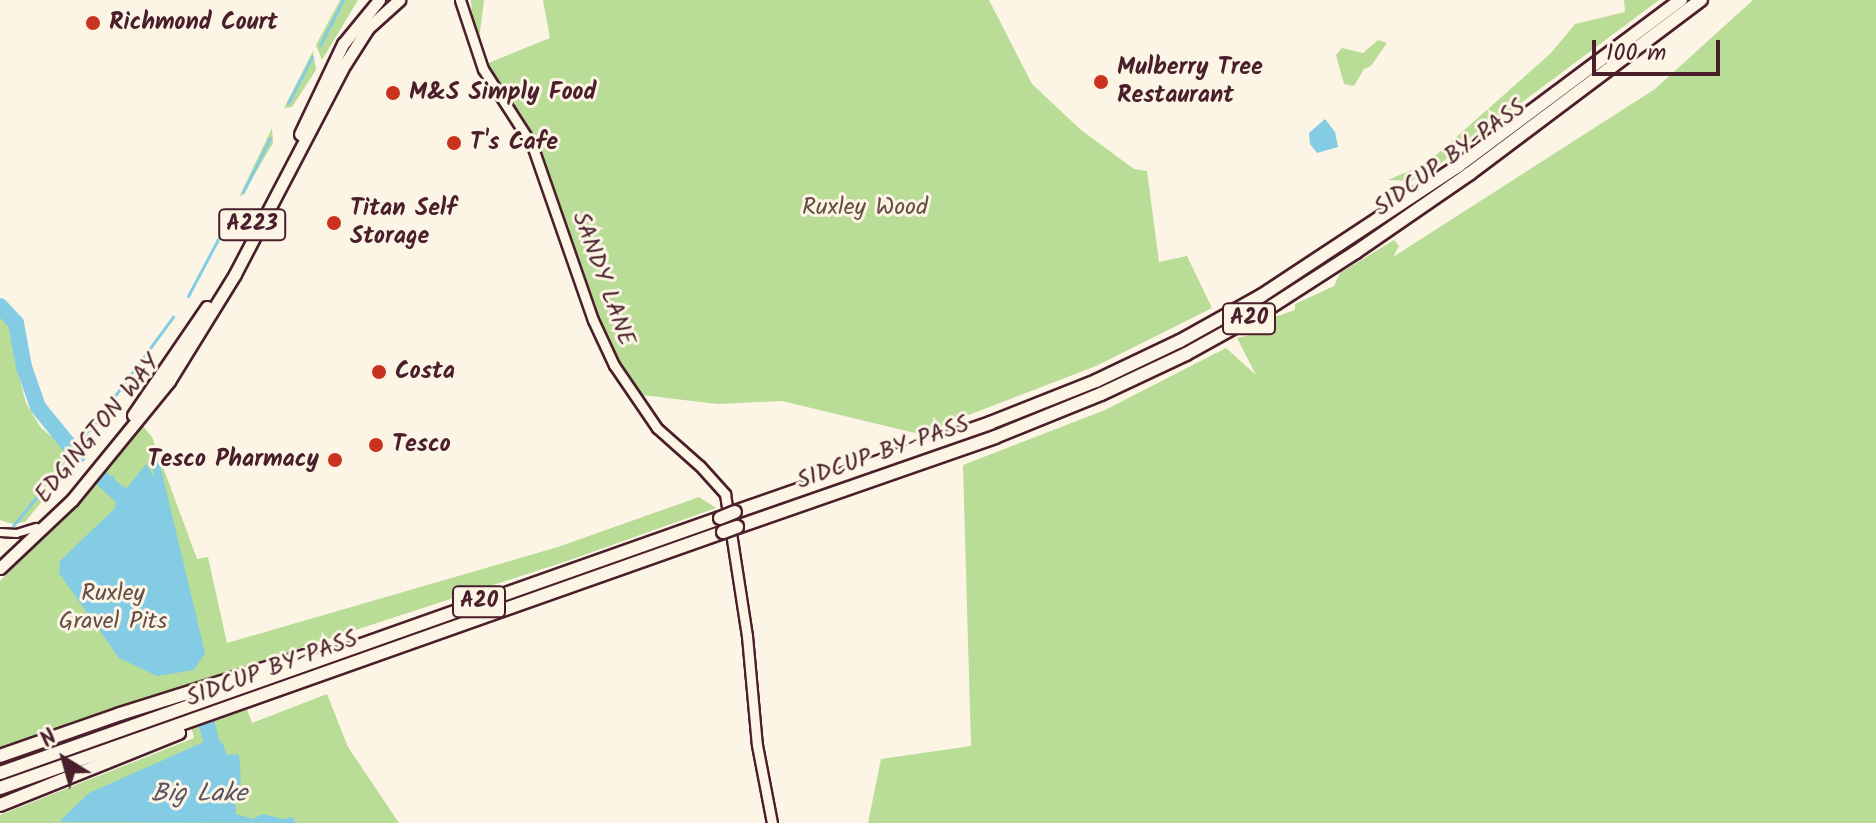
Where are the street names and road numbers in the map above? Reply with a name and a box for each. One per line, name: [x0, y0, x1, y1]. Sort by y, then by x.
street label: SIDCUP BY-PASS: [1369, 93, 1531, 223]
road number: A223: [218, 207, 286, 243]
street label: SANDY LANE: [565, 208, 641, 350]
road number: A20: [1221, 301, 1277, 337]
street label: EDGINGTON WAY: [29, 349, 167, 509]
street label: SIDCUP BY-PASS: [793, 410, 973, 496]
road number: A20: [451, 584, 507, 620]
street label: SIDCUP BY-PASS: [182, 625, 362, 713]

